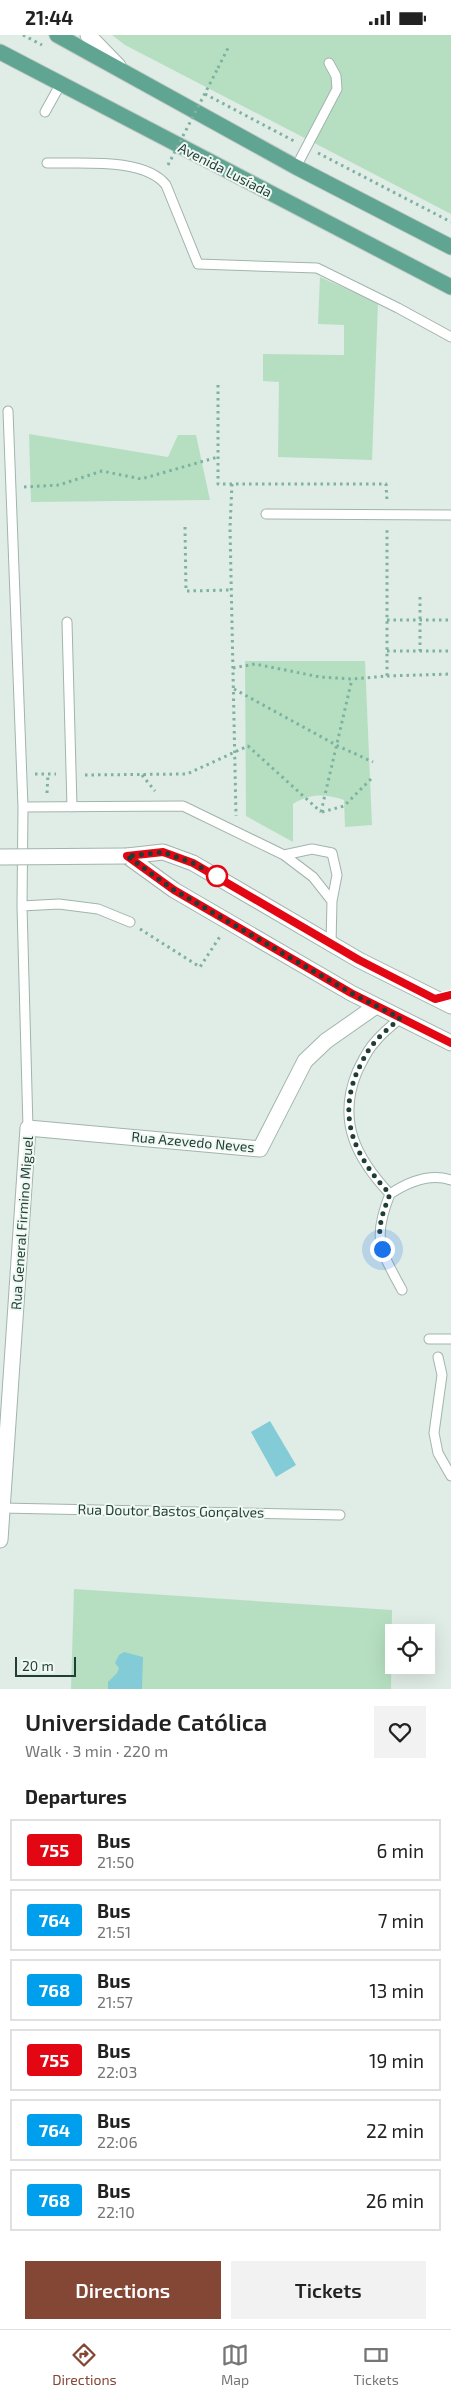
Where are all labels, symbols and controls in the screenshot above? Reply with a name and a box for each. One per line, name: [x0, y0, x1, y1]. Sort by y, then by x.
text: 21:44: [25, 6, 73, 29]
street label: Avenida Lusíada: [176, 139, 275, 200]
unlabelled marker: [206, 865, 228, 887]
street label: Rua Azevedo Neves: [131, 1128, 255, 1155]
street label: Rua General Firmino Miguel: [7, 1135, 36, 1311]
your location: [370, 1237, 395, 1262]
street label: Rua Doutor Bastos Gonçalves: [78, 1500, 264, 1522]
map controls: [385, 1624, 435, 1674]
button: locate: [385, 1624, 435, 1674]
scale bar: [15, 1654, 76, 1677]
text: 20 m: [22, 1657, 54, 1674]
button: heart: [374, 1706, 426, 1758]
text: Universidade Católica: [25, 1707, 267, 1736]
text: Walk · 3 min · 220 m: [25, 1741, 168, 1760]
text: Departures: [25, 1785, 127, 1808]
text: Bus: [97, 1829, 131, 1852]
text: 755: [40, 1839, 69, 1861]
text: 6 min: [376, 1839, 424, 1862]
text: 21:50: [97, 1852, 134, 1871]
text: Bus: [97, 1899, 131, 1922]
text: 764: [39, 1909, 70, 1931]
text: 7 min: [378, 1909, 424, 1932]
text: 21:51: [97, 1922, 131, 1941]
text: Bus: [97, 1969, 131, 1992]
text: 768: [39, 1979, 70, 2001]
text: 13 min: [369, 1979, 424, 2002]
text: 21:57: [97, 1992, 133, 2011]
text: Bus: [97, 2039, 131, 2062]
text: 755: [40, 2049, 69, 2071]
text: 19 min: [369, 2049, 424, 2072]
text: 22:03: [97, 2062, 137, 2081]
text: Bus: [97, 2109, 131, 2132]
text: 764: [39, 2119, 70, 2141]
text: 22 min: [366, 2119, 424, 2142]
text: 22:06: [97, 2132, 138, 2151]
text: Bus: [97, 2179, 131, 2202]
text: 768: [39, 2189, 70, 2211]
text: 26 min: [366, 2189, 424, 2212]
text: 22:10: [97, 2202, 135, 2221]
button: Directions: [25, 2261, 221, 2319]
button: Tickets: [231, 2261, 426, 2319]
tab: Directions: [52, 2341, 117, 2388]
tab: Map: [221, 2341, 249, 2388]
tab: Tickets: [353, 2341, 399, 2388]

